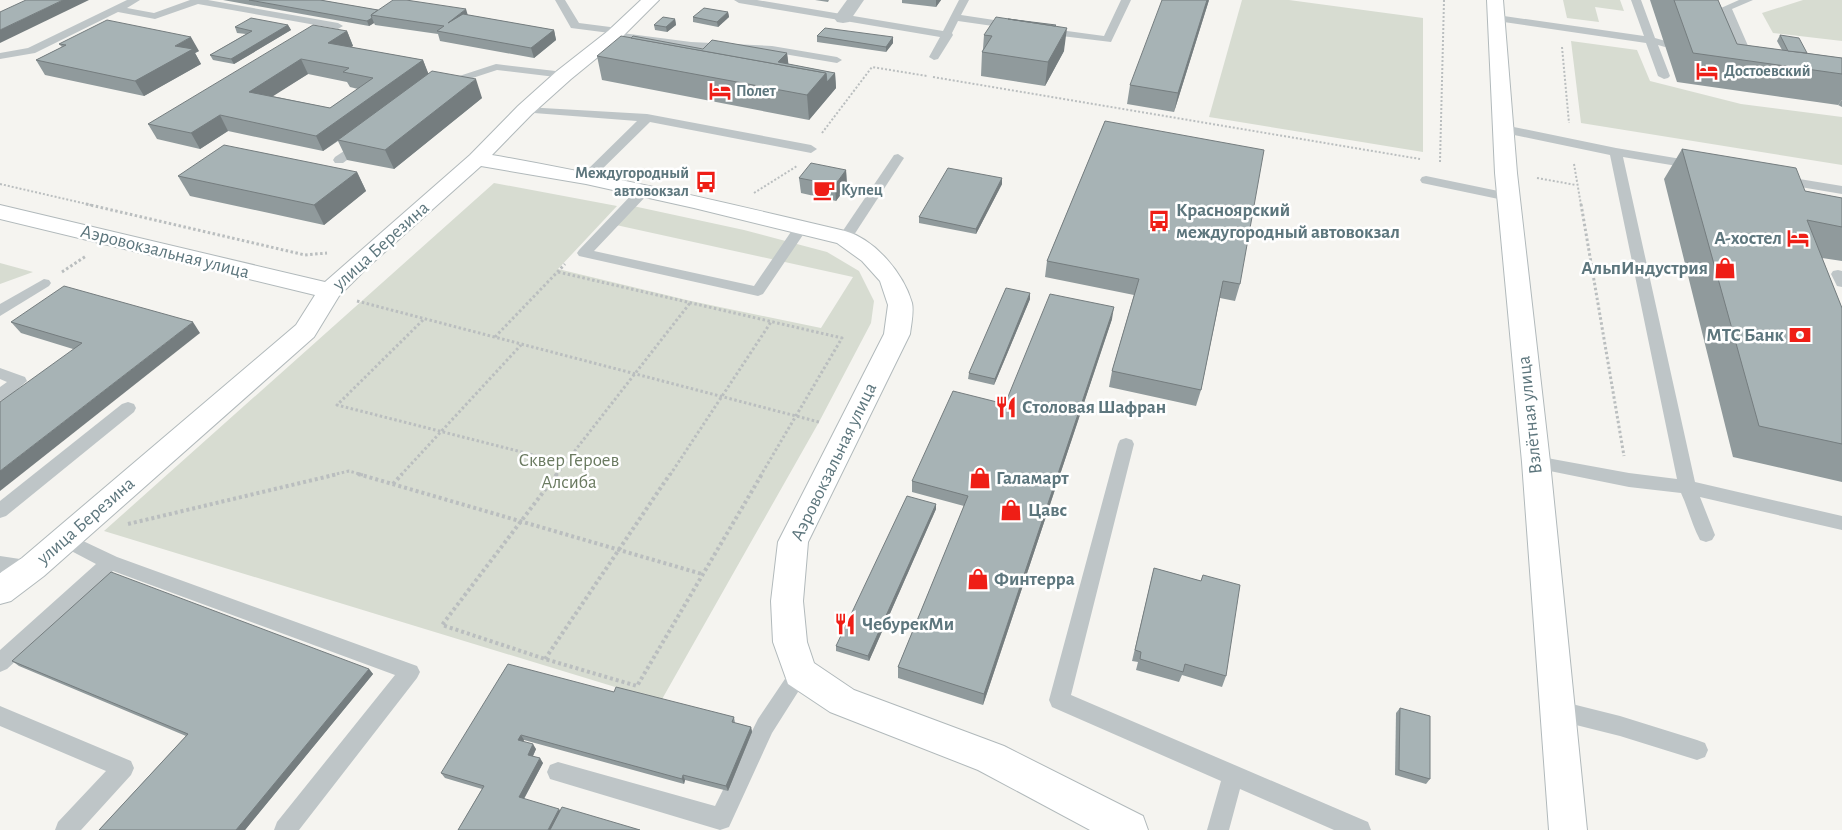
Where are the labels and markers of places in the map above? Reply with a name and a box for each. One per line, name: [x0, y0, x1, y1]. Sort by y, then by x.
hotel icon: Достоевский: [1694, 58, 1720, 84]
place label: Достоевский: [1724, 63, 1810, 79]
hotel icon: Полет: [707, 78, 733, 104]
place label: Полет: [736, 83, 777, 99]
place label: Междугородный автовокзал: [575, 165, 689, 199]
bus stop icon: Междугородный автовокзал: [693, 169, 719, 195]
cafe icon: Купец: [811, 177, 837, 203]
place label: Купец: [841, 182, 883, 199]
place label: Красноярский междугородный автовокзал: [1176, 201, 1400, 242]
bus stop icon: Красноярский междугородный автовокзал: [1146, 208, 1172, 234]
hotel icon: А-хостел: [1785, 225, 1811, 251]
place label: А-хостел: [1714, 229, 1782, 248]
shop icon: АльпИндустрия: [1712, 255, 1738, 281]
place label: АльпИндустрия: [1581, 259, 1708, 278]
bank icon: МТС Банк: [1787, 322, 1813, 348]
place label: МТС Банк: [1706, 326, 1785, 345]
restaurant icon: Столовая Шафран: [993, 394, 1019, 420]
place label: Столовая Шафран: [1022, 398, 1166, 417]
shop icon: Галамарт: [967, 465, 993, 491]
place label: Галамарт: [996, 469, 1069, 488]
shop icon: Цавс: [998, 497, 1024, 523]
place label: Цавс: [1028, 501, 1067, 520]
shop icon: Финтерра: [965, 566, 991, 592]
place label: Финтерра: [994, 570, 1075, 589]
restaurant icon: ЧебурекМи: [832, 611, 858, 637]
place label: ЧебурекМи: [862, 615, 954, 634]

